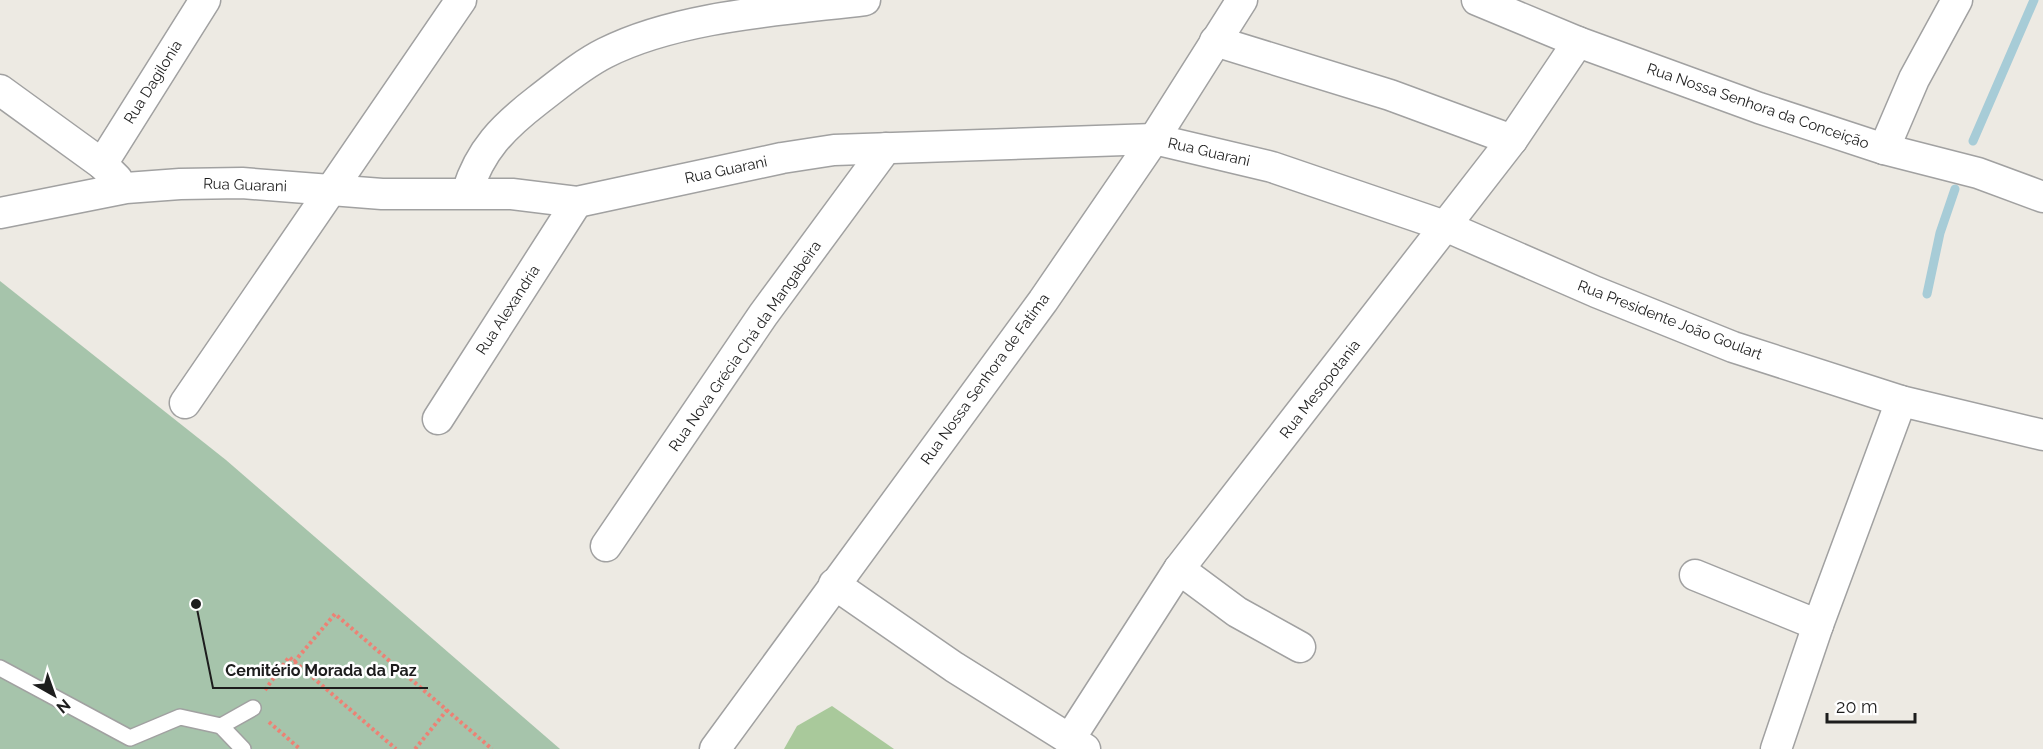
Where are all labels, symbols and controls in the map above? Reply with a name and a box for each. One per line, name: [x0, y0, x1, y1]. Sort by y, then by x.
street label: Rua Dagilonia: [120, 37, 186, 127]
street label: Rua Nossa Senhora da Conceição: [1644, 59, 1872, 153]
street label: Rua Guarani: [1166, 134, 1252, 170]
street label: Rua Guarani: [683, 152, 769, 188]
street label: Rua Guarani: [203, 175, 287, 195]
street label: Rua Nova Grécia Chá da Mangabeira: [665, 237, 825, 455]
street label: Rua Alexandria: [472, 262, 544, 358]
street label: Rua Presidente João Goulart: [1575, 276, 1765, 364]
street label: Rua Nossa Senhora de Fatima: [917, 290, 1053, 468]
street label: Rua Mesopotania: [1276, 336, 1364, 442]
callout: Cemitério Morada da Paz: [213, 654, 428, 688]
text: Cemitério Morada da Paz: [225, 661, 417, 680]
north arrow: [24, 665, 84, 725]
scale bar: [1827, 686, 1916, 724]
text: N: [53, 695, 74, 717]
text: 20 m: [1836, 696, 1878, 717]

